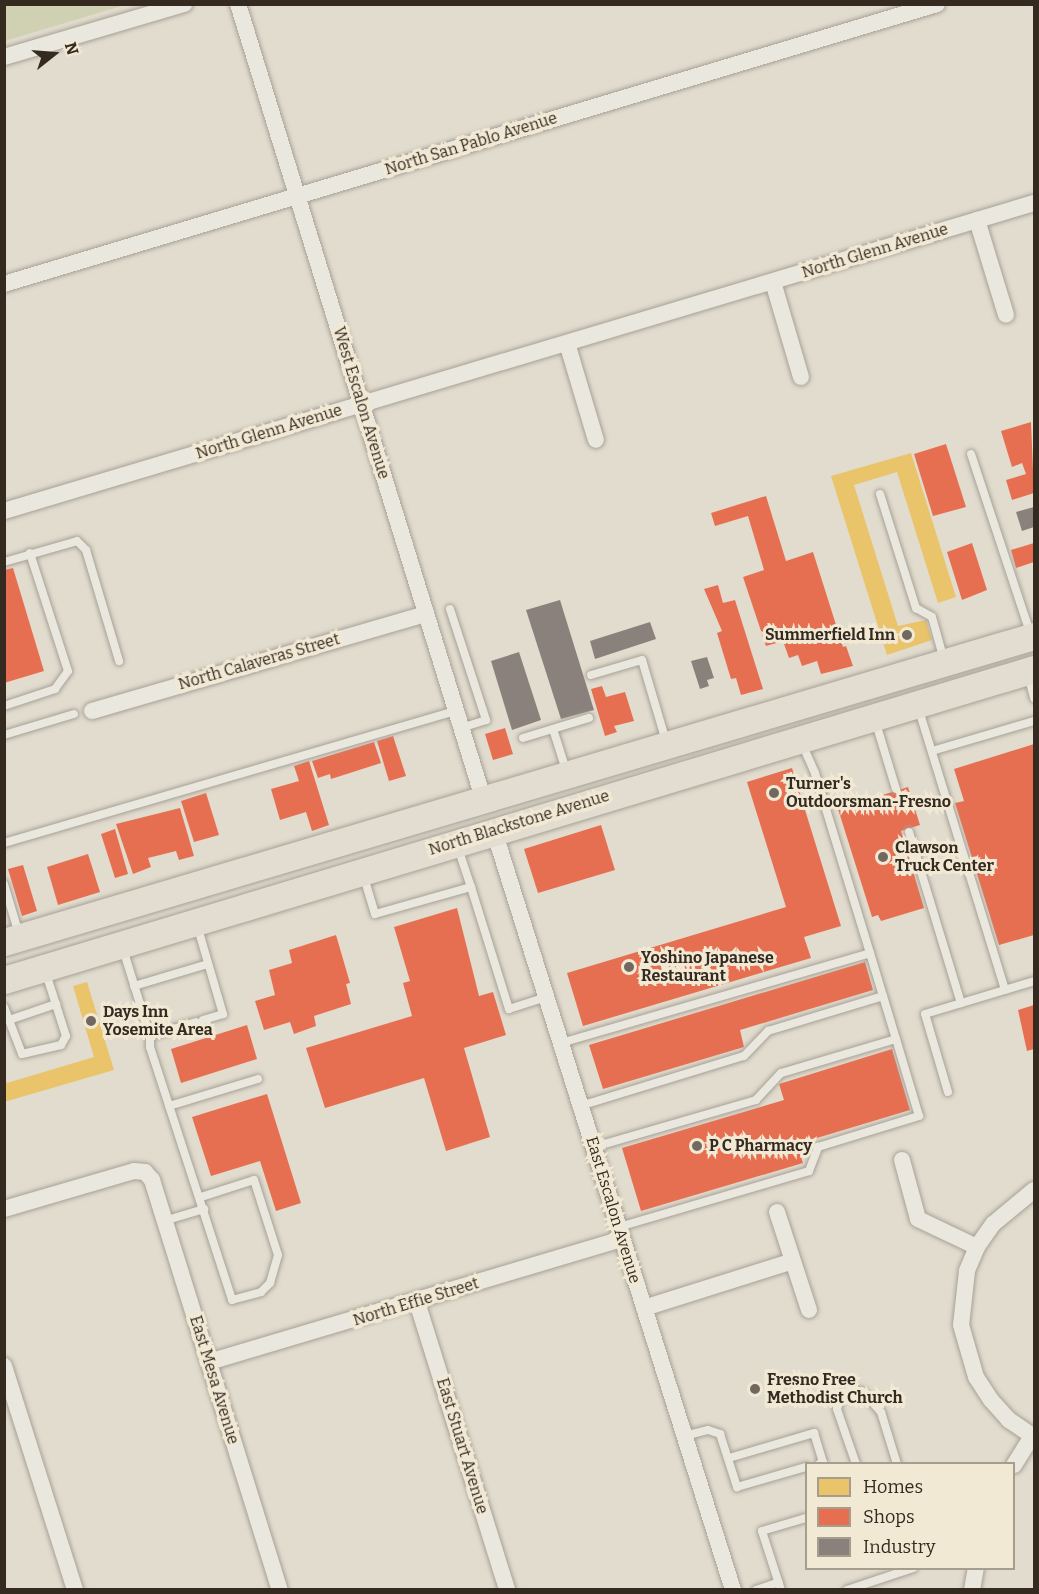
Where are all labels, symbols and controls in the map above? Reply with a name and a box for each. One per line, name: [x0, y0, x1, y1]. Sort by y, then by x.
north arrow: [24, 24, 84, 84]
text: N: [61, 40, 83, 57]
street label: North San Pablo Avenue: [383, 109, 559, 179]
street label: North Glenn Avenue: [799, 220, 951, 282]
street label: West Escalon Avenue: [329, 325, 393, 481]
street label: North Glenn Avenue: [193, 401, 345, 463]
place label: Summerfield Inn: [765, 625, 895, 645]
marker: Summerfield Inn: [900, 628, 914, 642]
street label: North Calaveras Street: [176, 630, 342, 694]
place label: Turner's Outdoorsman-Fresno: [786, 774, 951, 812]
street label: North Blackstone Avenue: [426, 786, 612, 860]
marker: Turner's Outdoorsman-Fresno: [767, 786, 781, 800]
place label: Clawson Truck Center: [895, 838, 994, 876]
marker: Clawson Truck Center: [876, 850, 890, 864]
place label: Yoshino Japanese Restaurant: [641, 948, 774, 986]
marker: Yoshino Japanese Restaurant: [622, 960, 636, 974]
place label: Days Inn Yosemite Area: [103, 1002, 213, 1040]
marker: Days Inn Yosemite Area: [84, 1014, 98, 1028]
street label: East Escalon Avenue: [582, 1134, 644, 1286]
place label: P C Pharmacy: [709, 1136, 812, 1156]
marker: P C Pharmacy: [690, 1139, 704, 1153]
street label: North Effie Street: [351, 1274, 481, 1330]
street label: East Mesa Avenue: [185, 1313, 243, 1447]
place label: Fresno Free Methodist Church: [767, 1370, 903, 1408]
street label: East Stuart Avenue: [432, 1376, 492, 1516]
marker: Fresno Free Methodist Church: [748, 1382, 762, 1396]
legend: [805, 1462, 1015, 1570]
text: Homes: [863, 1476, 923, 1498]
text: Shops: [863, 1506, 915, 1528]
text: Industry: [863, 1536, 935, 1558]

